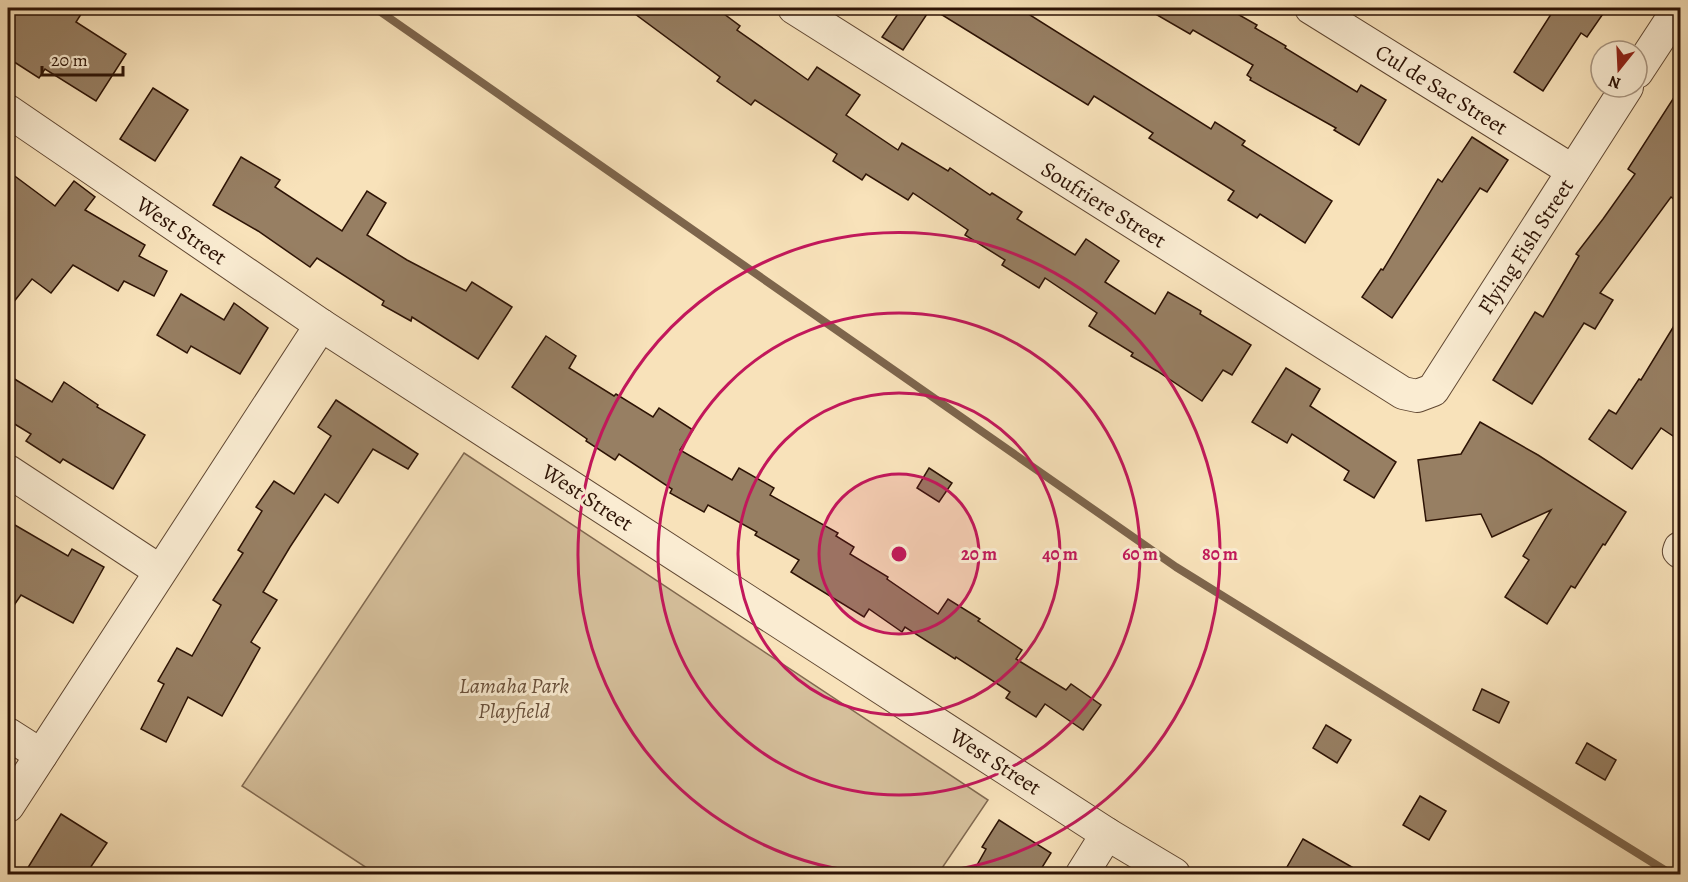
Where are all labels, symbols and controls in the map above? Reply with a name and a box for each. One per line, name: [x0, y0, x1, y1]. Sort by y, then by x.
street label: Cul de Sac Street: [1370, 37, 1513, 142]
scale bar: [42, 39, 123, 77]
north arrow: [1589, 39, 1649, 99]
text: 20 m: [51, 48, 88, 72]
text: N: [1605, 70, 1624, 95]
street label: Soufriere Street: [1035, 154, 1172, 255]
street label: Flying Fish Street: [1471, 173, 1581, 320]
street label: West Street: [129, 189, 233, 272]
street label: West Street: [535, 457, 639, 539]
text: 20 m: [961, 542, 997, 566]
text: 40 m: [1042, 542, 1078, 566]
text: 60 m: [1122, 542, 1158, 566]
text: 80 m: [1202, 542, 1238, 566]
centre of rings: [889, 544, 909, 564]
park label: Lamaha Park Playfield: [459, 671, 569, 726]
street label: West Street: [943, 721, 1047, 803]

